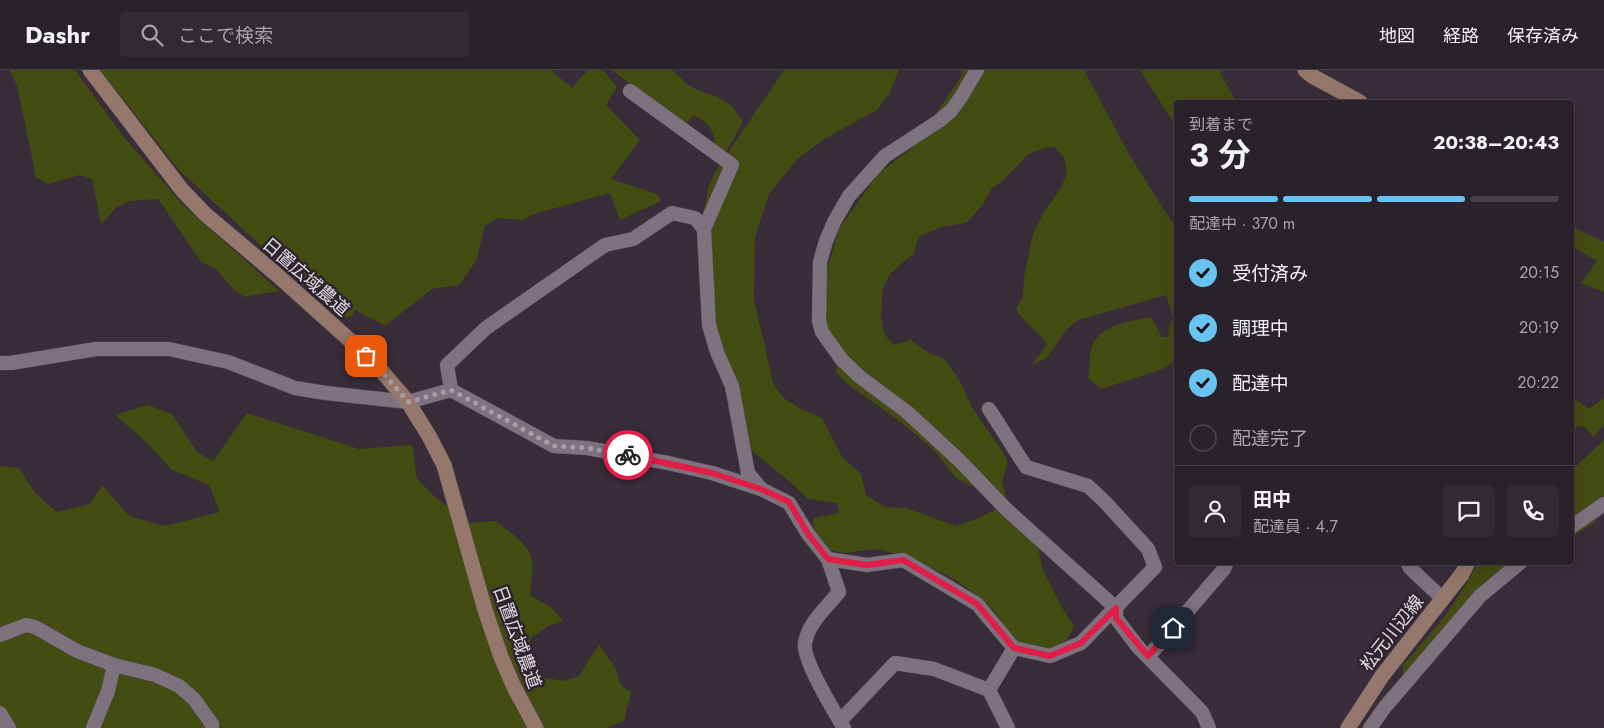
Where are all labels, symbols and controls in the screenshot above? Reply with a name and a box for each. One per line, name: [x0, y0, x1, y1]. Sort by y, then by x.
search box: [120, 12, 470, 57]
text: Dashr: [25, 17, 90, 52]
icon: search: [138, 21, 166, 49]
text: ここで検索: [178, 22, 273, 49]
text: 地図: [1379, 23, 1415, 49]
text: 経路: [1443, 23, 1479, 49]
text: 保存済み: [1507, 23, 1579, 49]
text: 到着まで: [1189, 113, 1253, 136]
text: 20:38–20:43: [1433, 129, 1559, 156]
text: 3 分: [1189, 132, 1250, 178]
text: 配達中 · 370 m: [1189, 212, 1295, 235]
street label: 日置広域農道: [257, 232, 355, 322]
icon: check: [1189, 259, 1217, 287]
text: 受付済み: [1232, 260, 1308, 287]
text: 20:15: [1519, 261, 1559, 284]
icon: check: [1189, 314, 1217, 342]
text: 調理中: [1232, 315, 1289, 342]
text: 20:19: [1519, 316, 1559, 339]
pin: [345, 335, 387, 377]
icon: bag: [352, 342, 380, 370]
icon: check: [1189, 369, 1217, 397]
text: 配達中: [1232, 370, 1289, 397]
text: 20:22: [1517, 371, 1559, 394]
text: 配達完了: [1232, 425, 1308, 452]
courier: [603, 430, 653, 480]
icon: bike: [614, 441, 642, 469]
button: person: [1189, 485, 1241, 537]
button: chat: [1443, 485, 1495, 537]
button: phone: [1507, 485, 1559, 537]
text: 田中: [1253, 486, 1291, 513]
text: 配達員 · 4.7: [1253, 515, 1338, 538]
street label: 日置広域農道: [486, 582, 548, 692]
street label: 松元川辺線: [1354, 590, 1430, 676]
pin: [1152, 607, 1194, 649]
icon: home: [1159, 614, 1187, 642]

